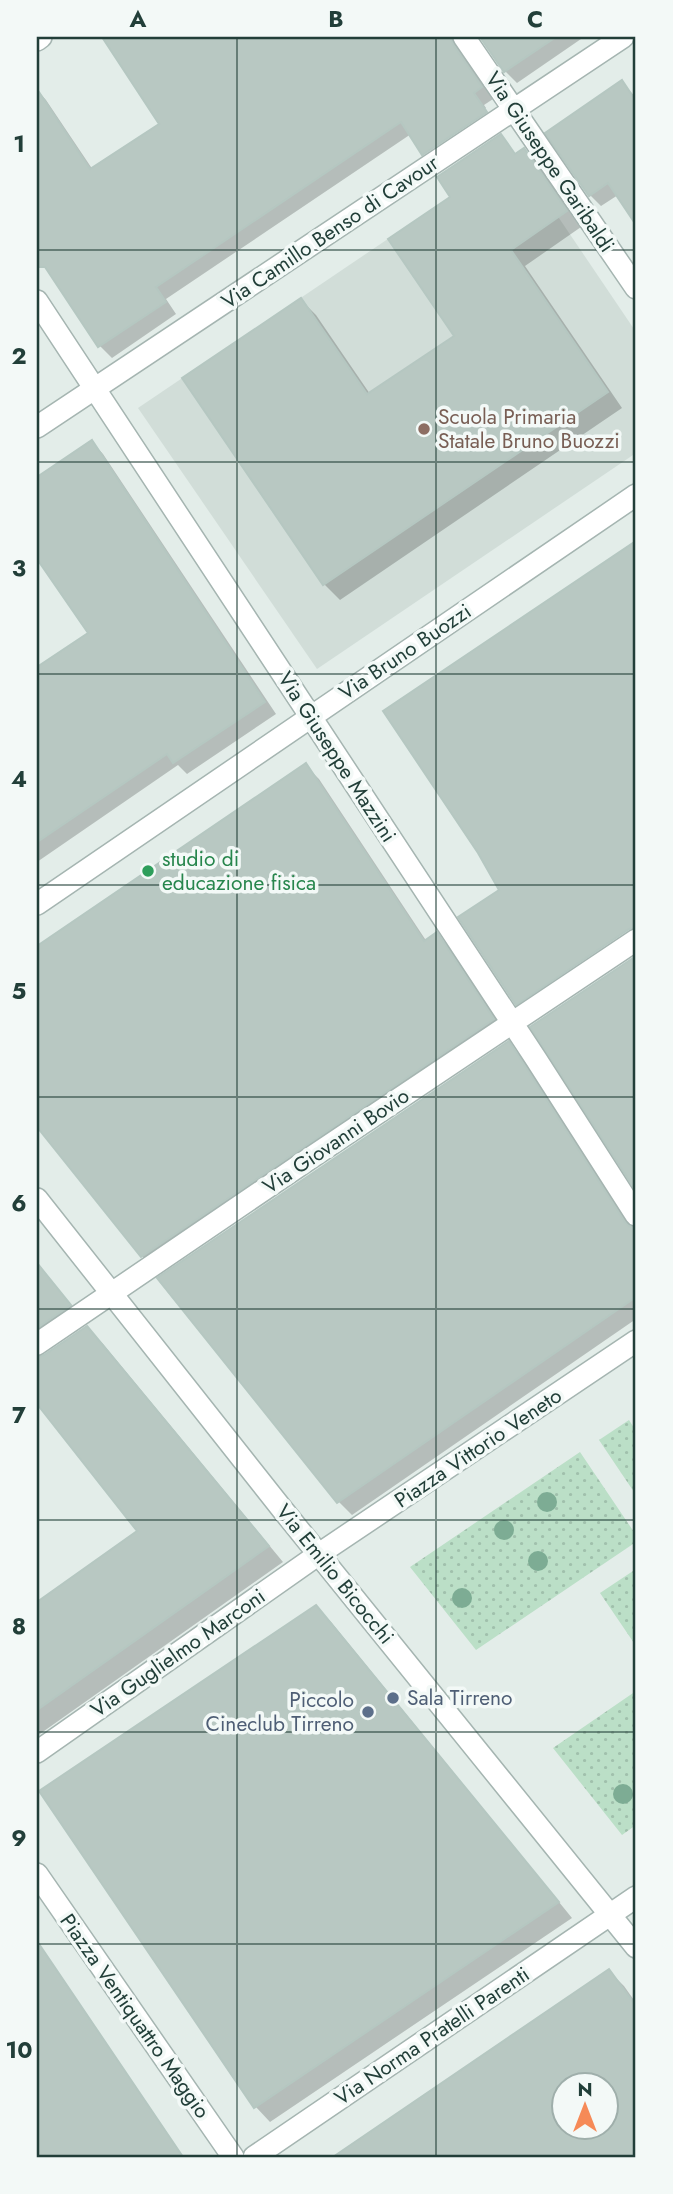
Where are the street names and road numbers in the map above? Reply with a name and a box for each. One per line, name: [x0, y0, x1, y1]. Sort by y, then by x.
street label: Via Giuseppe Garibaldi: [478, 66, 622, 258]
street label: Via Camillo Benso di Cavour: [215, 148, 445, 316]
street label: Via Bruno Buozzi: [333, 597, 477, 707]
street label: Via Giuseppe Mazzini: [271, 666, 403, 848]
street label: Via Giovanni Bovio: [257, 1081, 415, 1201]
street label: Piazza Vittorio Veneto: [388, 1381, 568, 1515]
street label: Via Emilio Bicocchi: [269, 1498, 401, 1650]
street label: Via Guglielmo Marconi: [85, 1581, 271, 1725]
street label: Piazza Ventiquattro Maggio: [53, 1908, 217, 2124]
street label: Via Norma Pratelli Parenti: [329, 1959, 535, 2113]

